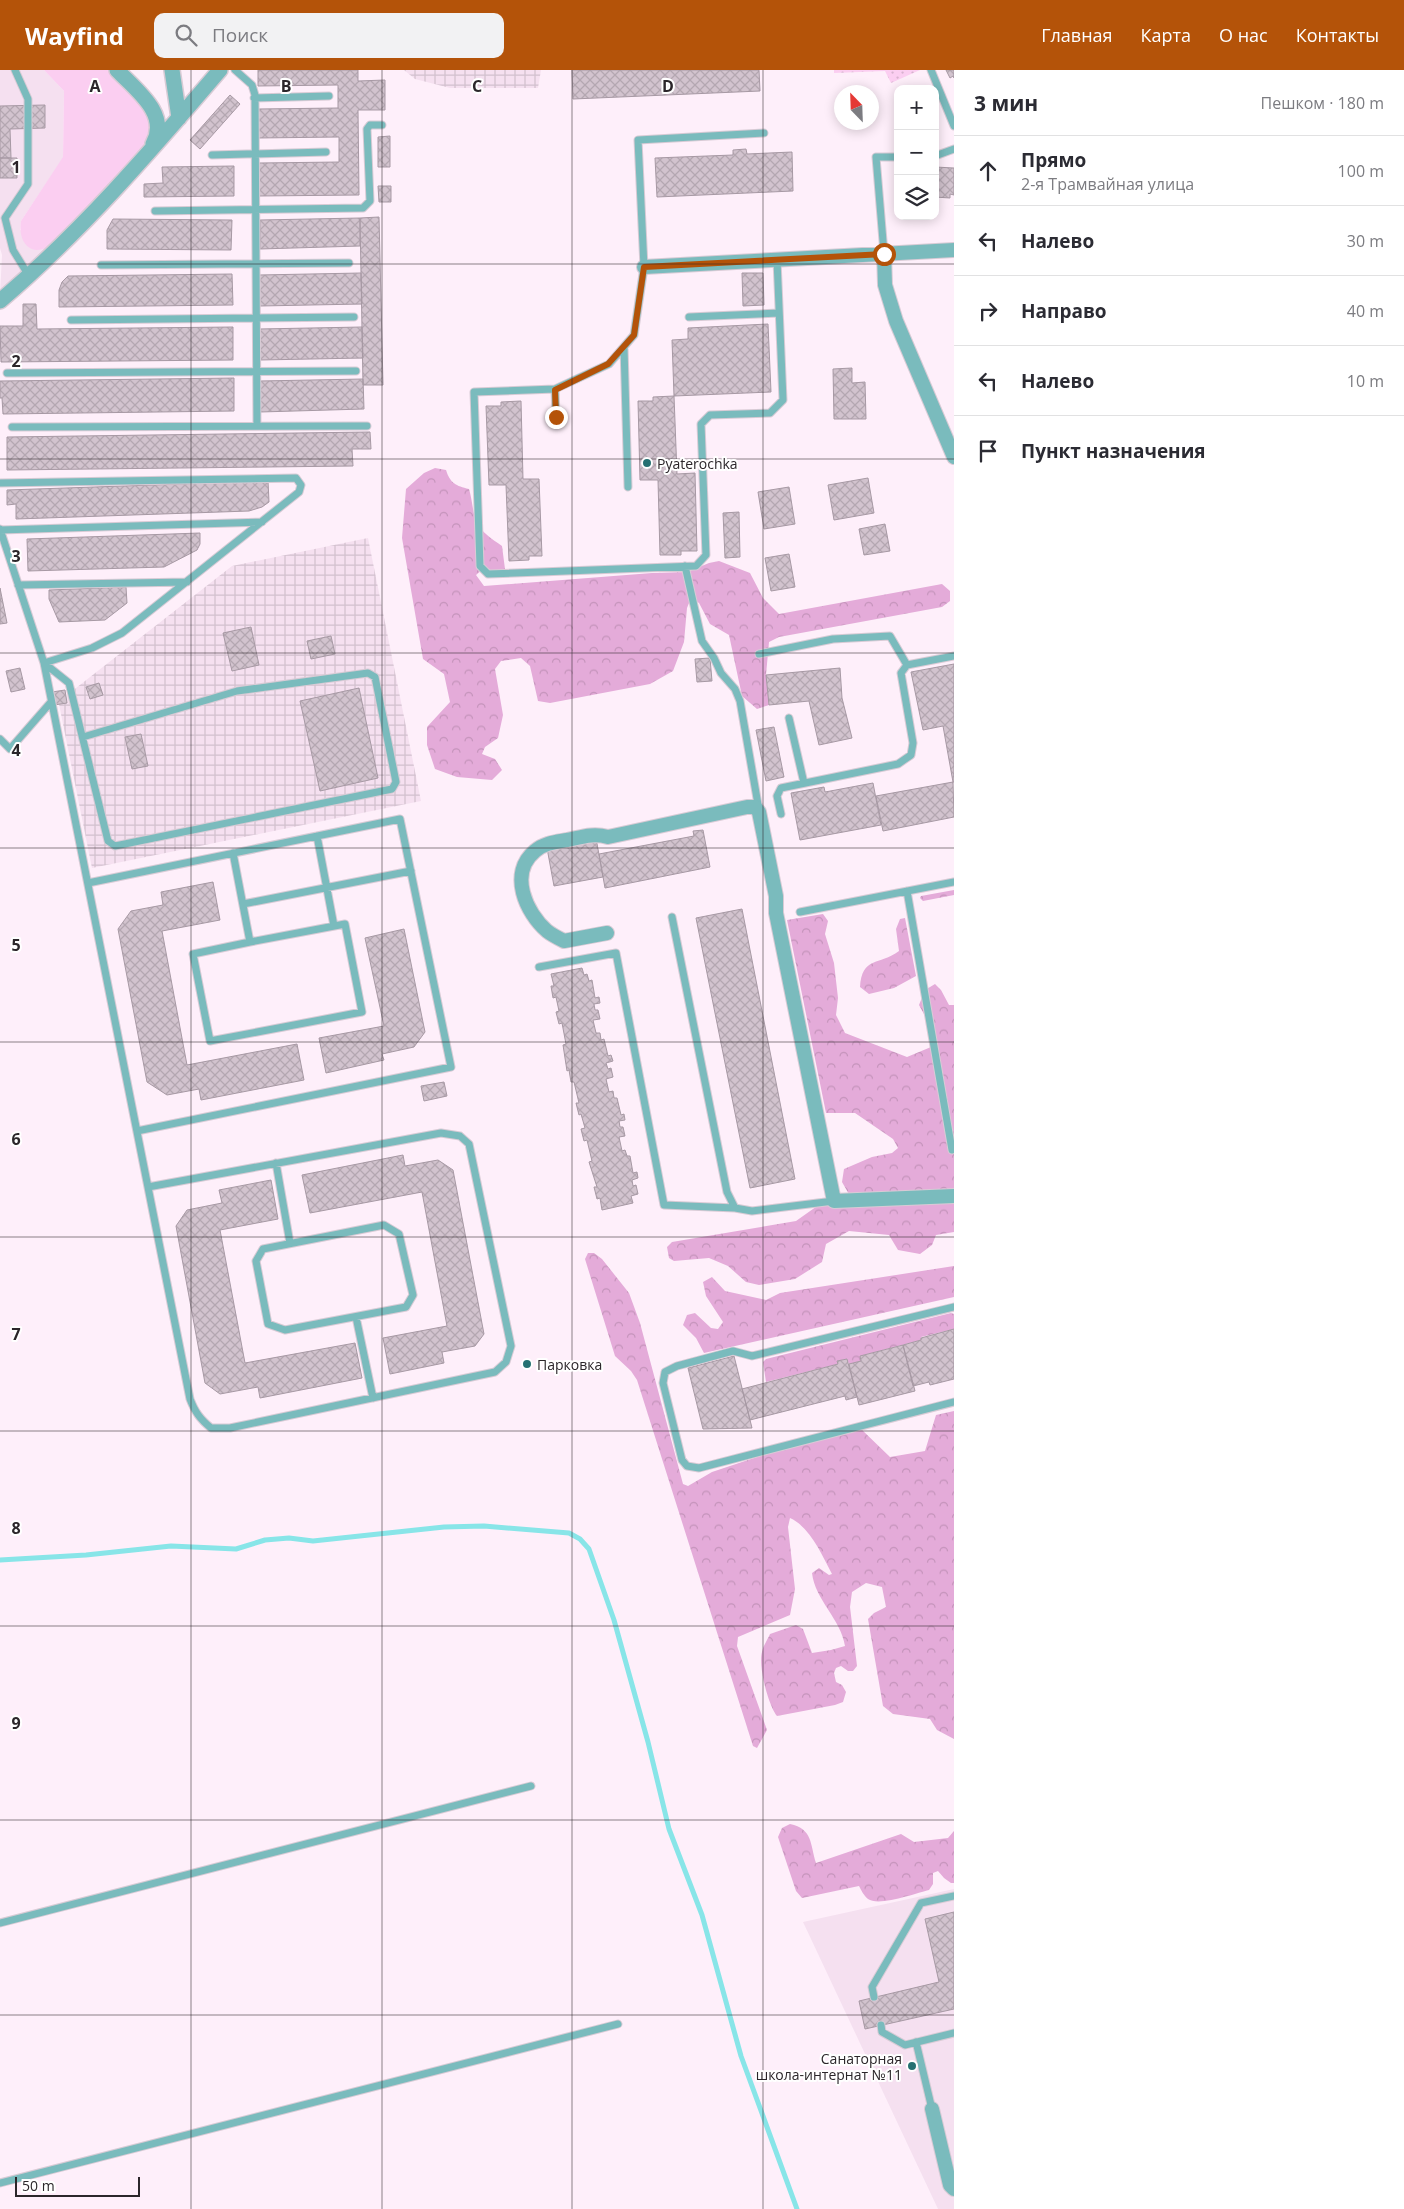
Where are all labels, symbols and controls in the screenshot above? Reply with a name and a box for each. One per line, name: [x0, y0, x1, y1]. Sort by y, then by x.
search box: [154, 13, 504, 58]
text: Wayfind: [25, 19, 124, 52]
icon: search: [172, 21, 200, 49]
text: Поиск: [212, 22, 268, 48]
text: Главная: [1041, 23, 1113, 47]
text: Карта: [1141, 23, 1191, 47]
text: О нас: [1219, 23, 1268, 47]
text: Контакты: [1296, 23, 1379, 47]
text: A: [89, 75, 101, 97]
text: B: [281, 75, 291, 97]
text: C: [472, 75, 482, 97]
text: D: [662, 75, 674, 97]
north arrow: [834, 85, 879, 130]
map controls: [894, 85, 939, 220]
button: +: [894, 85, 939, 130]
text: 3 мин: [974, 89, 1038, 117]
text: Пешком · 180 m: [1261, 92, 1384, 114]
button: −: [894, 130, 939, 175]
text: Прямо: [1021, 147, 1086, 173]
text: 1: [11, 156, 21, 178]
icon: ahead: [974, 157, 1002, 185]
text: 100 m: [1338, 160, 1384, 182]
text: 2-я Трамвайная улица: [1021, 173, 1194, 195]
button: layers: [894, 175, 939, 220]
icon: left: [974, 227, 1002, 255]
text: Налево: [1021, 228, 1094, 254]
text: 30 m: [1347, 230, 1384, 252]
route start: [873, 243, 896, 266]
icon: right: [974, 297, 1002, 325]
text: Направо: [1021, 298, 1107, 324]
text: 40 m: [1347, 300, 1384, 322]
text: 2: [11, 350, 21, 372]
icon: left: [974, 367, 1002, 395]
text: Налево: [1021, 368, 1094, 394]
text: 10 m: [1347, 370, 1384, 392]
route end: [545, 406, 568, 429]
icon: arrive: [974, 437, 1002, 465]
text: Пункт назначения: [1021, 438, 1206, 464]
place label: Pyaterochka: [657, 454, 738, 473]
marker: Pyaterochka: [641, 457, 653, 469]
text: 3: [11, 545, 21, 567]
text: 4: [11, 739, 21, 761]
text: 5: [11, 934, 21, 956]
text: 6: [11, 1128, 21, 1150]
text: 7: [11, 1323, 21, 1345]
place label: Парковка: [537, 1355, 602, 1374]
marker: Парковка: [521, 1358, 533, 1370]
text: 8: [11, 1517, 21, 1539]
text: 9: [11, 1712, 21, 1734]
place label: Санаторная школа-интернат №11: [756, 2049, 902, 2084]
marker: Санаторная школа-интернат №11: [906, 2060, 918, 2072]
scale bar: [15, 2174, 140, 2197]
text: 50 m: [22, 2176, 55, 2195]

